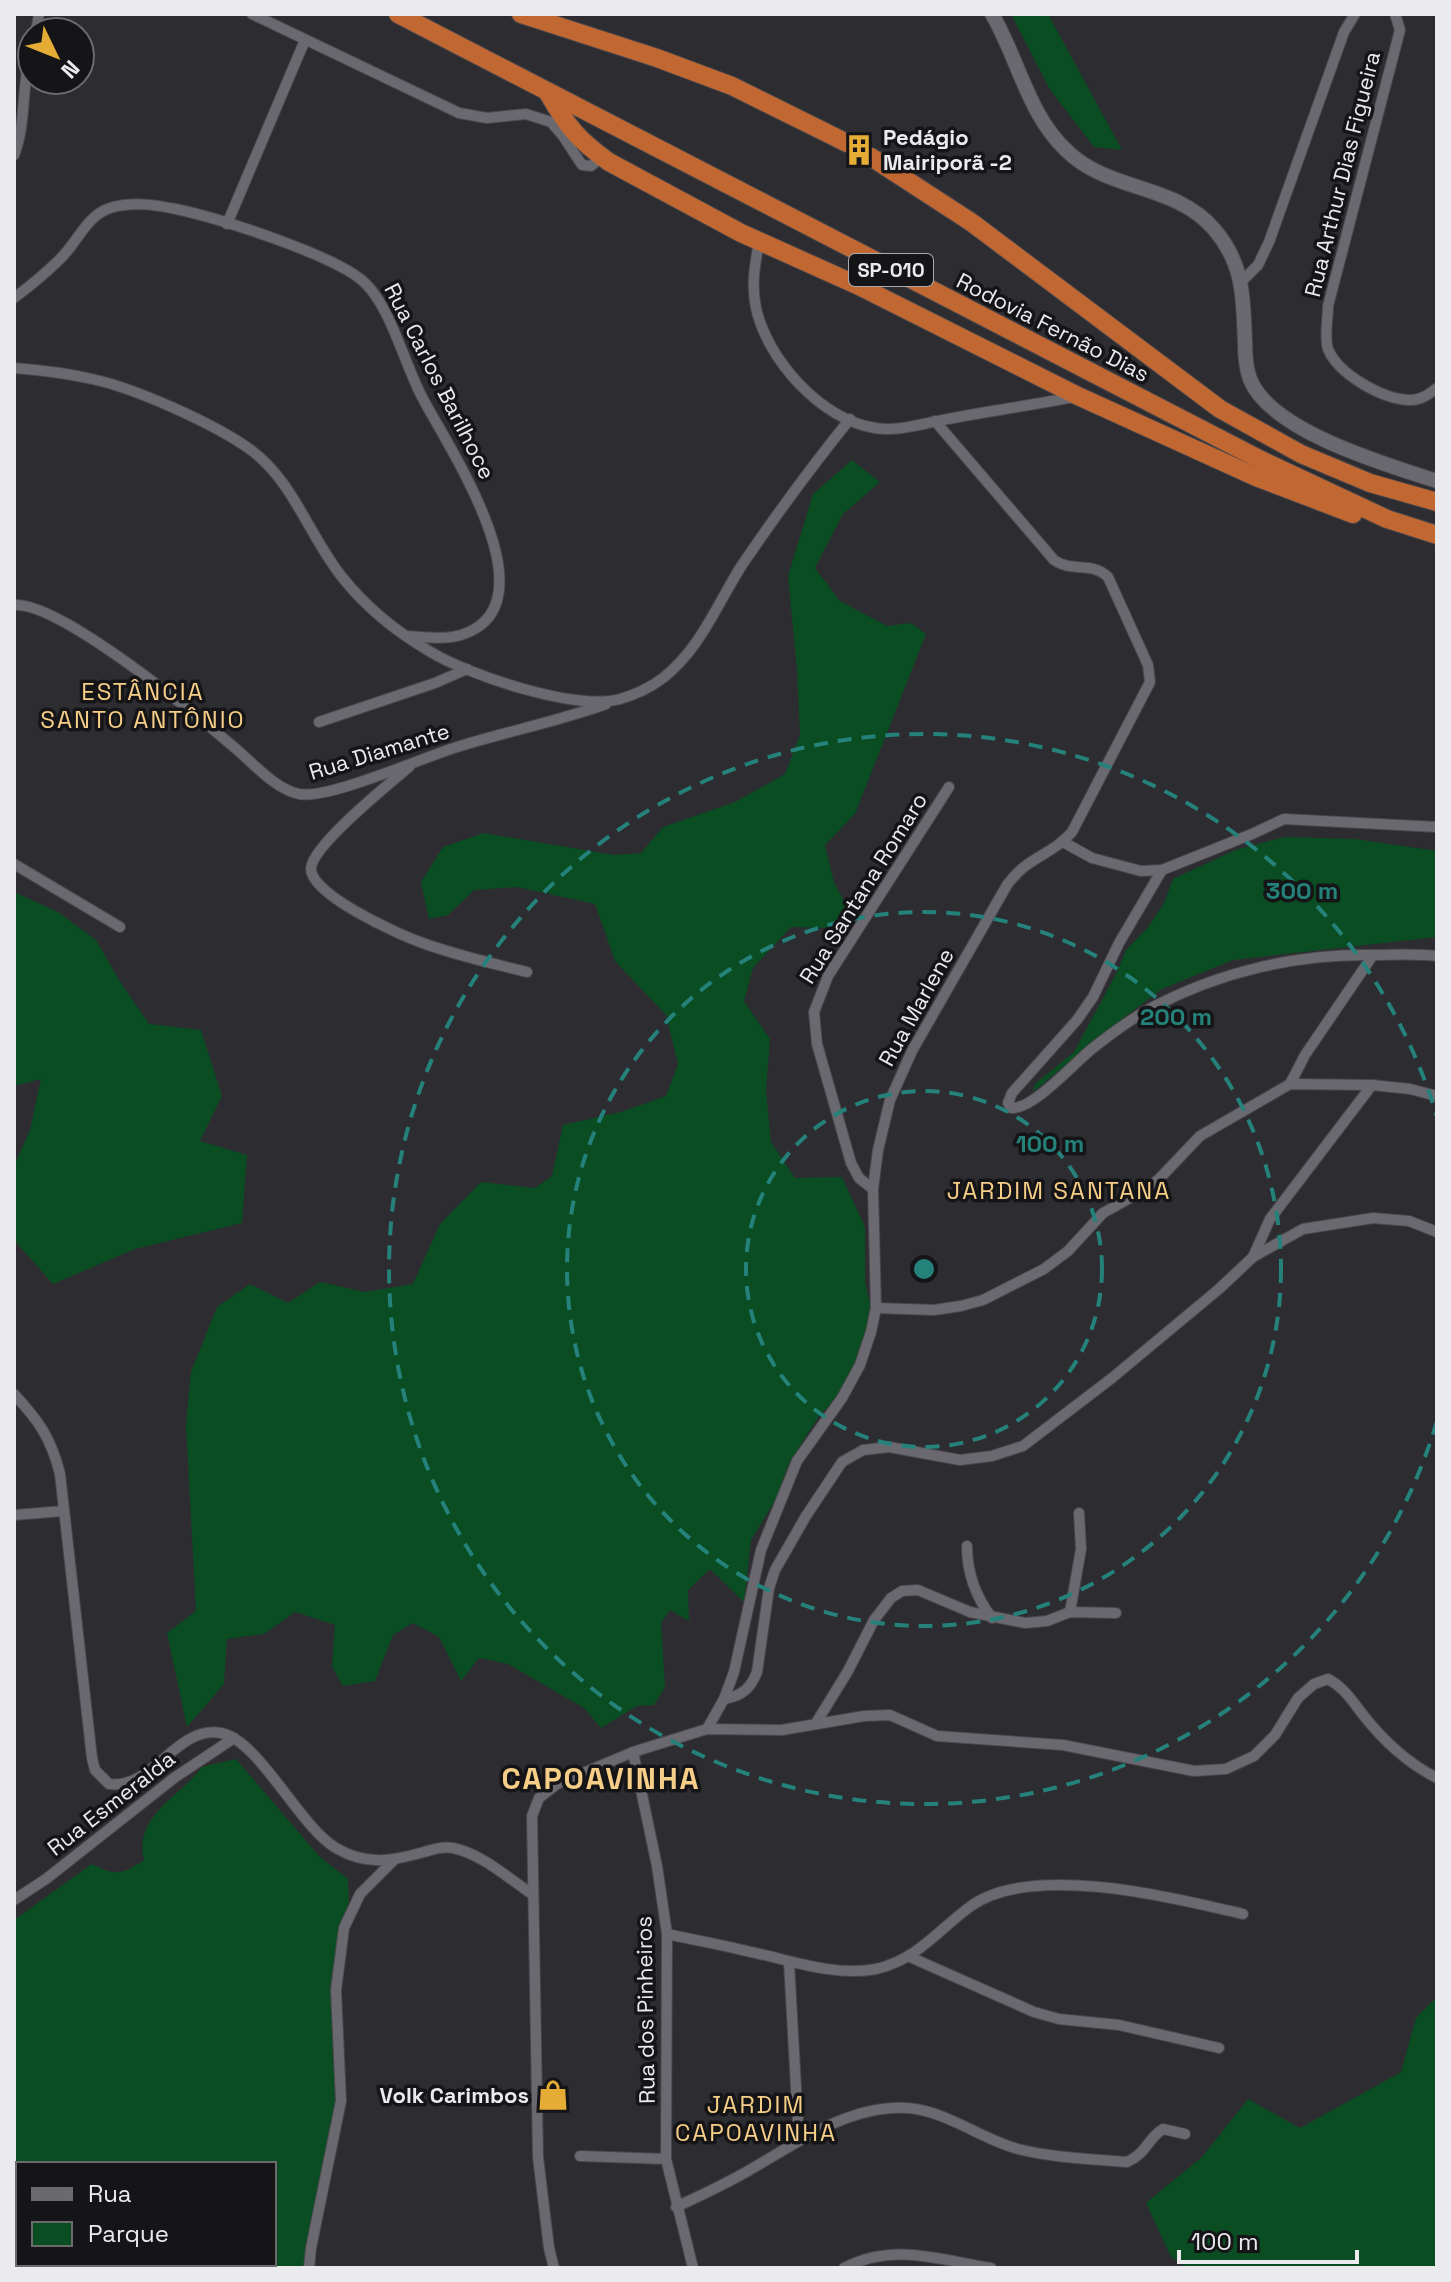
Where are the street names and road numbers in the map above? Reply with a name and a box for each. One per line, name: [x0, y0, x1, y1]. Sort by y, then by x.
street label: Rua Arthur Dias Figueira: [1298, 48, 1386, 300]
road number: SP-010: [849, 254, 933, 286]
street label: Rodovia Fernão Dias: [952, 266, 1154, 388]
street label: Rua Carlos Barilhoce: [378, 278, 502, 484]
street label: Rua Diamante: [305, 716, 453, 786]
street label: Rua Santana Romaro: [793, 787, 933, 989]
street label: Rua Marlene: [872, 943, 960, 1071]
street label: Rua Esmeralda: [42, 1744, 181, 1862]
street label: Rua dos Pinheiros: [629, 1916, 661, 2104]

